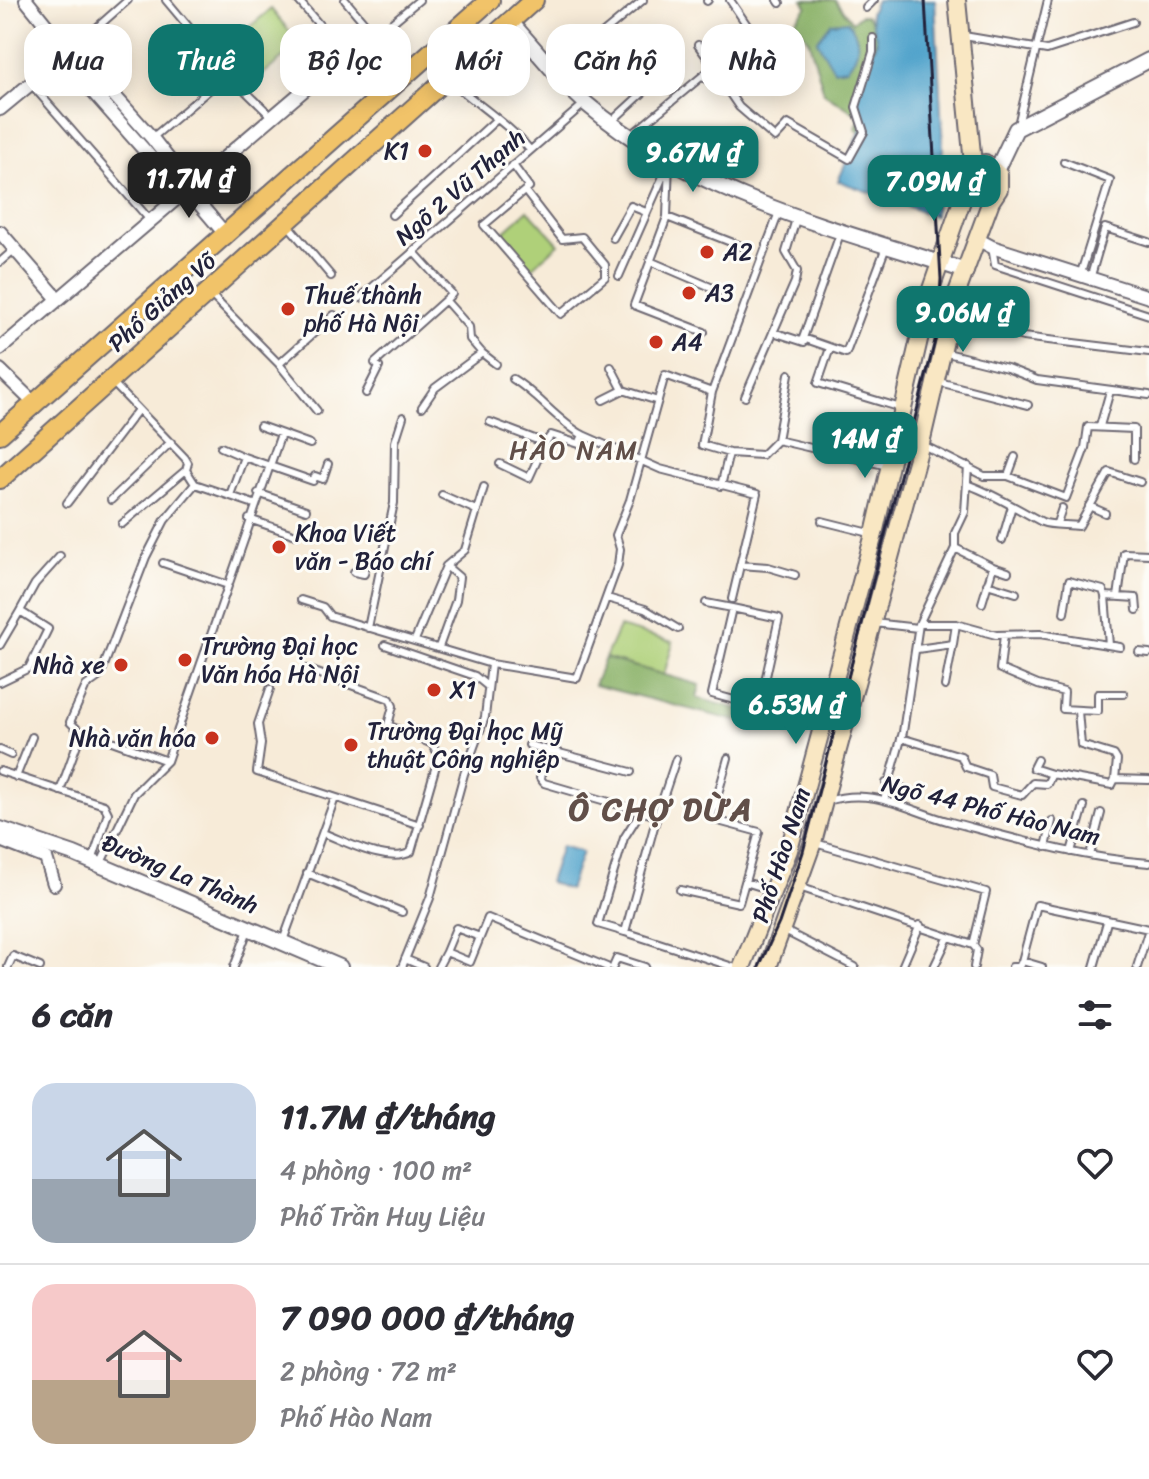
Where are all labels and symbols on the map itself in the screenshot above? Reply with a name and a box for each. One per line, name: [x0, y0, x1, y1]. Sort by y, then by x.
street label: Ngõ 2 Vũ Thạnh: [385, 118, 535, 256]
pin: 9.67M ₫: [619, 126, 767, 194]
place label: K1: [384, 130, 409, 172]
marker: K1: [416, 142, 434, 160]
pin: 11.7M ₫: [115, 152, 263, 220]
pin: 7.09M ₫: [860, 155, 1008, 223]
place label: A2: [722, 231, 753, 273]
street label: Phố Giảng Võ: [98, 240, 228, 363]
marker: A2: [698, 243, 716, 261]
place label: A3: [704, 272, 734, 314]
place label: Thuế thành phố Hà Nội: [303, 274, 422, 344]
marker: A3: [680, 284, 698, 302]
pin: 9.06M ₫: [889, 286, 1037, 354]
marker: Thuế thành phố Hà Nội: [279, 300, 297, 318]
place label: A4: [671, 321, 703, 363]
marker: A4: [647, 333, 665, 351]
pin: 14M ₫: [809, 412, 921, 480]
district label: HÀO NAM: [509, 427, 639, 473]
place label: Khoa Viết văn - Báo chí: [295, 512, 435, 582]
marker: Khoa Viết văn - Báo chí: [270, 538, 288, 556]
place label: Trường Đại học Văn hóa Hà Nội: [201, 625, 360, 695]
place label: Nhà xe: [33, 644, 105, 686]
marker: Trường Đại học Văn hóa Hà Nội: [176, 651, 194, 669]
marker: Nhà xe: [112, 656, 130, 674]
place label: X1: [449, 669, 476, 711]
pin: 6.53M ₫: [722, 678, 870, 746]
marker: X1: [425, 681, 443, 699]
place label: Trường Đại học Mỹ thuật Công nghiệp: [367, 710, 563, 780]
place label: Nhà văn hóa: [69, 717, 196, 759]
marker: Nhà văn hóa: [203, 729, 221, 747]
marker: Trường Đại học Mỹ thuật Công nghiệp: [342, 736, 360, 754]
street label: Ngõ 44 Phố Hào Nam: [877, 763, 1105, 857]
district label: Ô CHỢ DỪA: [569, 781, 753, 838]
street label: Phố Hào Nam: [739, 782, 823, 928]
street label: Đường La Thành: [95, 822, 265, 926]

